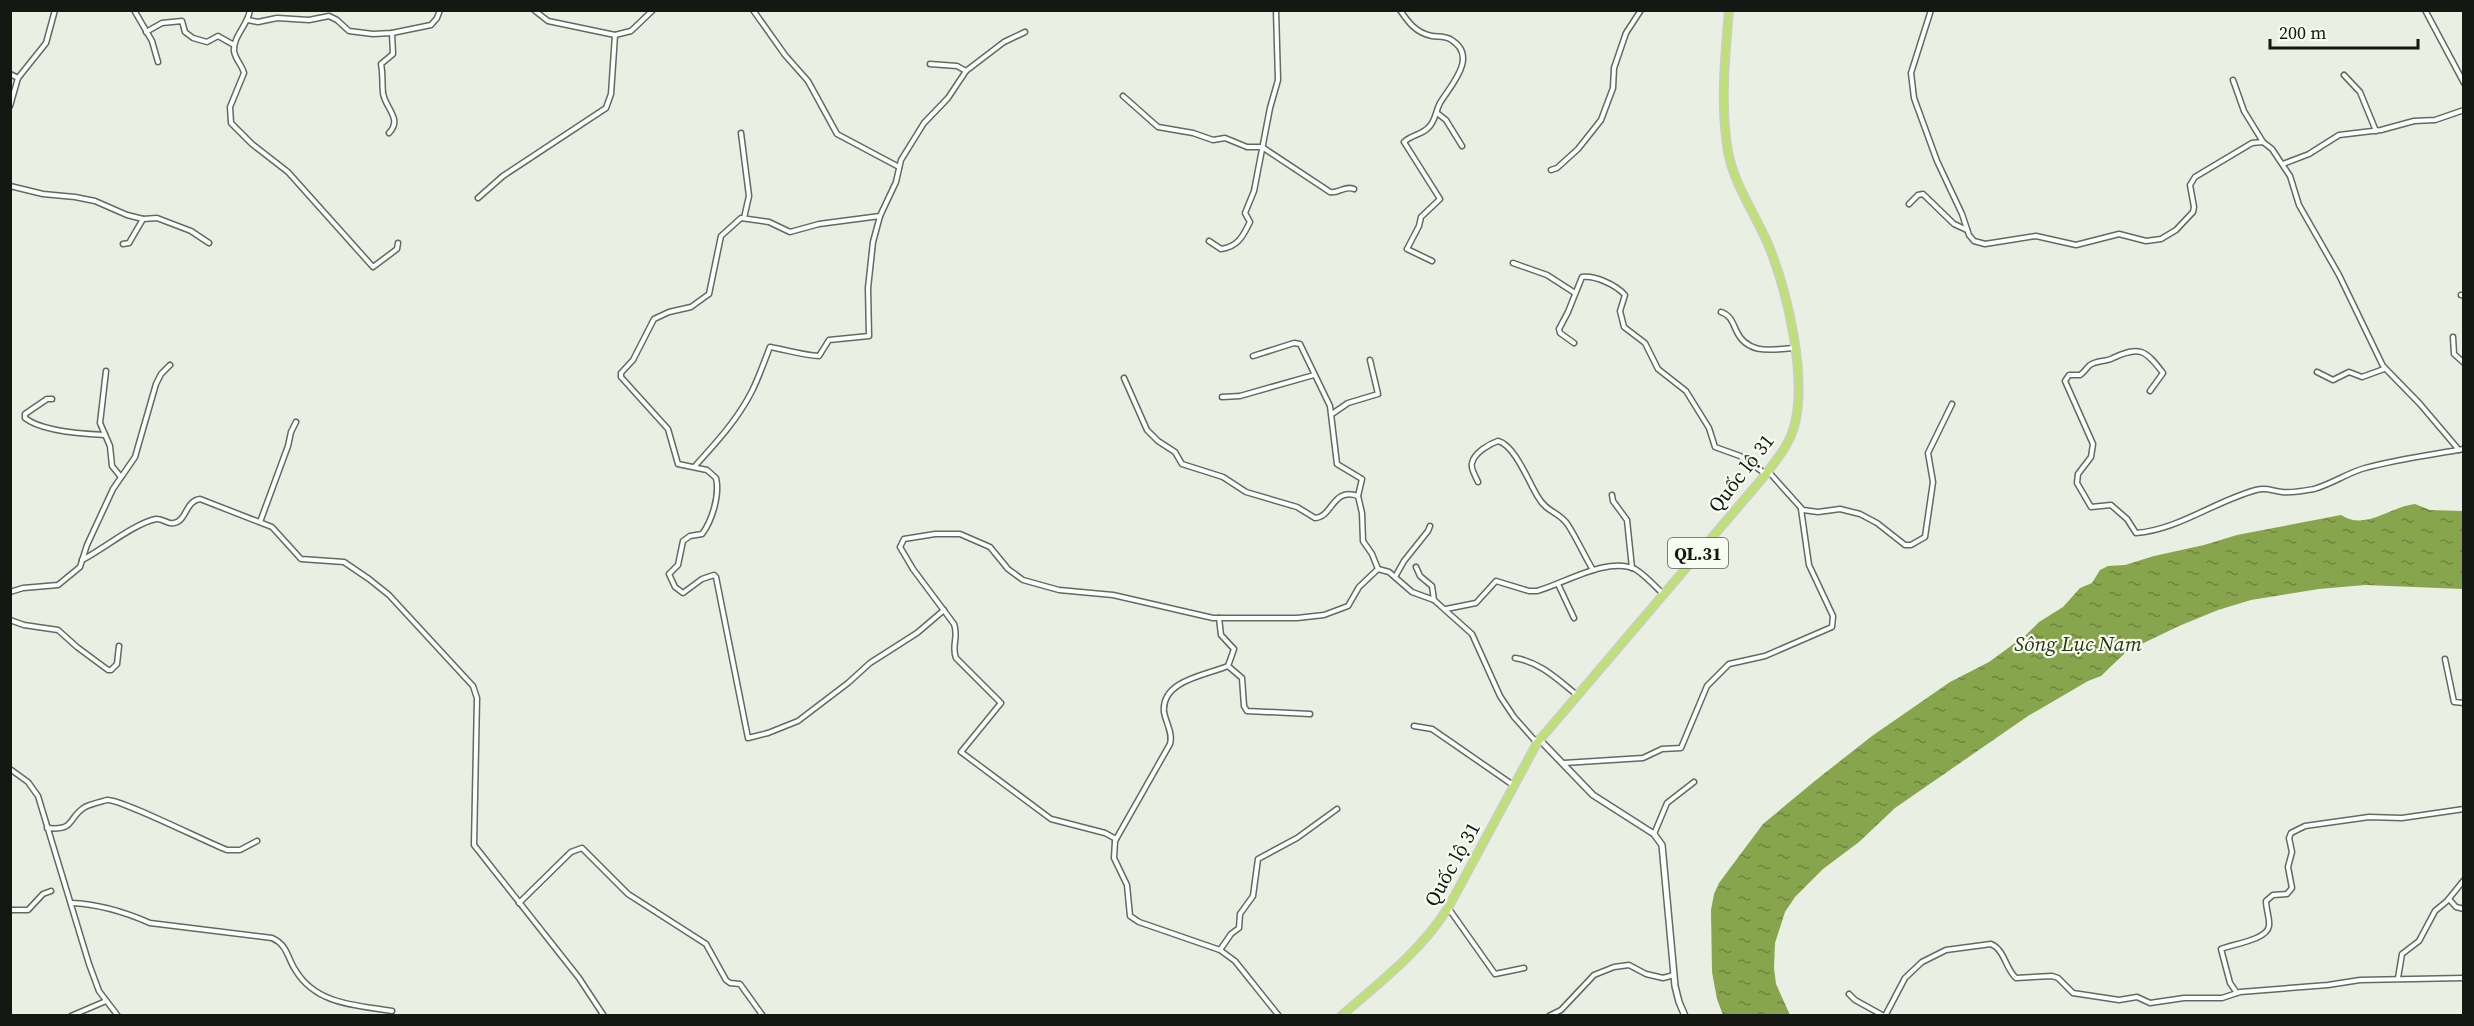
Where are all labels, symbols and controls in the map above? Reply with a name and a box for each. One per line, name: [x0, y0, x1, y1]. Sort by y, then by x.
scale bar: [2270, 12, 2418, 50]
text: 200 m: [2279, 20, 2326, 45]
street label: Quốc lộ 31: [1701, 428, 1781, 518]
road number: QL.31: [1668, 538, 1728, 568]
water label: Sông Lục Nam: [2014, 629, 2142, 658]
street label: Quốc lộ 31: [1417, 817, 1487, 911]

